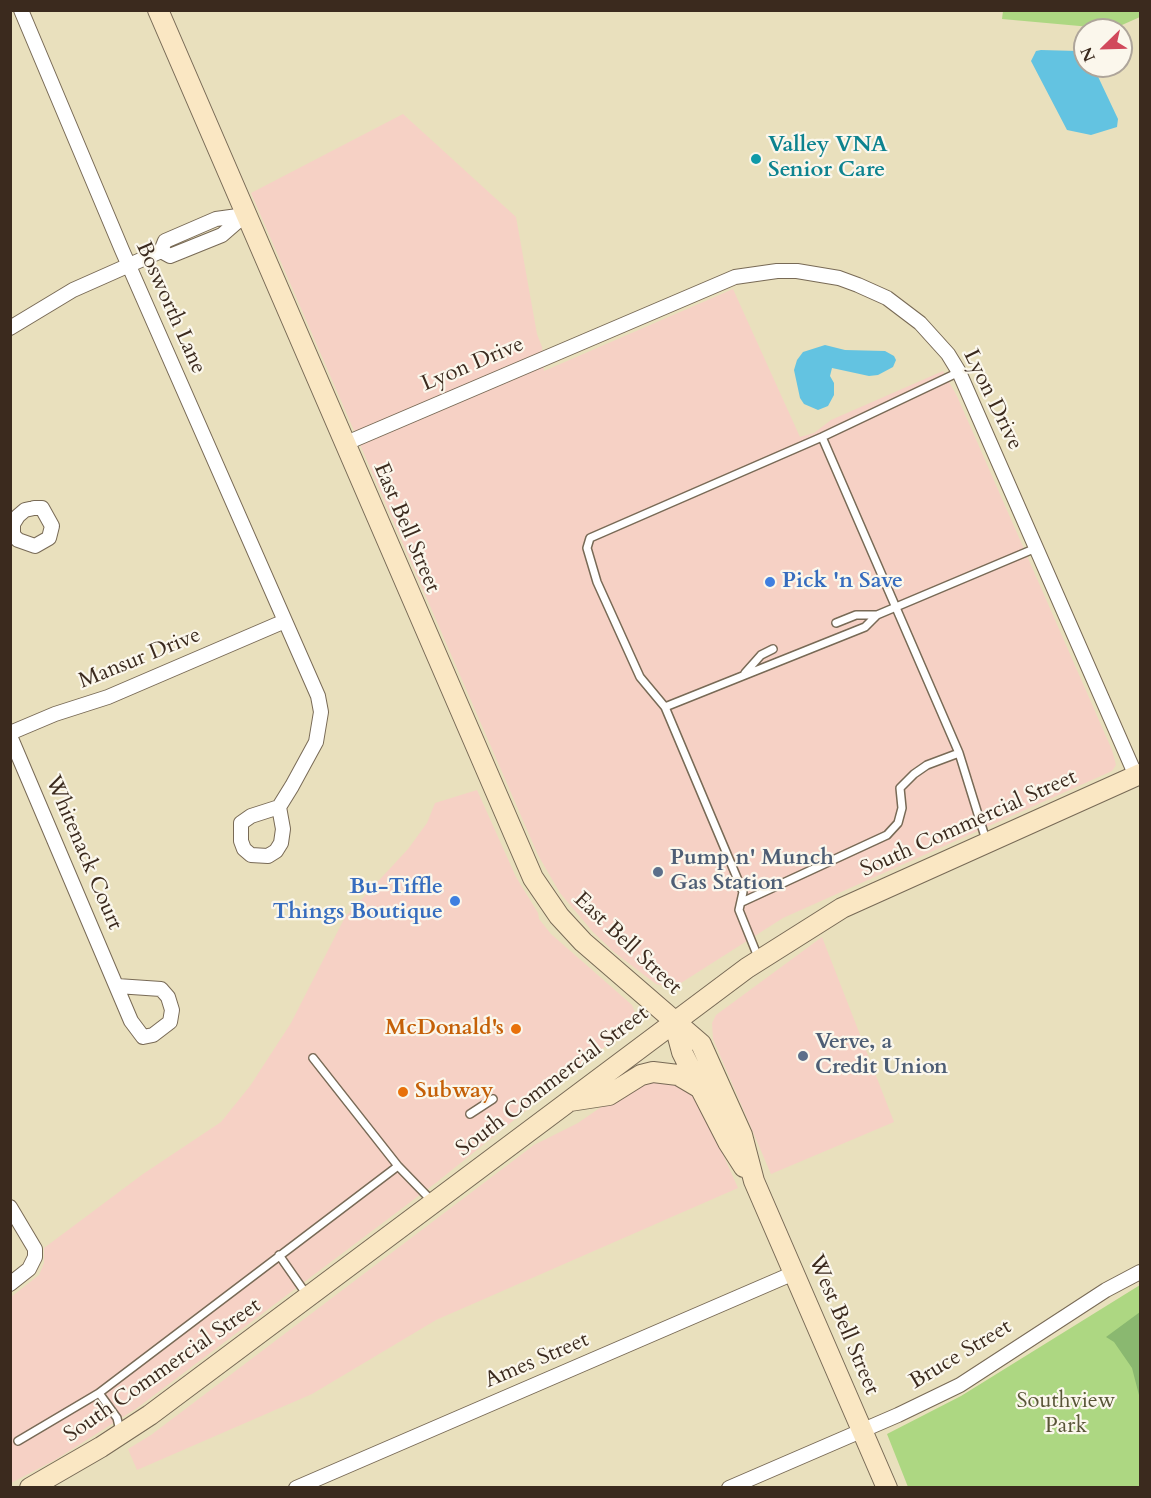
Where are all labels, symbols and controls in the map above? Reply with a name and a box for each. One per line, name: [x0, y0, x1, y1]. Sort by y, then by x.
north arrow: [1073, 18, 1133, 78]
text: N: [1075, 44, 1101, 65]
place label: Valley VNA Senior Care: [768, 133, 888, 184]
marker: Valley VNA Senior Care: [749, 152, 763, 166]
street label: Bosworth Lane: [129, 238, 211, 378]
street label: Lyon Drive: [418, 332, 528, 398]
street label: Lyon Drive: [956, 345, 1028, 455]
street label: East Bell Street: [367, 459, 445, 597]
place label: Pick 'n Save: [782, 569, 903, 595]
marker: Pick 'n Save: [763, 575, 777, 589]
street label: Mansur Drive: [75, 623, 205, 695]
street label: South Commercial Street: [857, 764, 1081, 884]
street label: Whitenack Court: [39, 772, 127, 934]
place label: Pump n' Munch Gas Station: [670, 846, 834, 897]
marker: Pump n' Munch Gas Station: [651, 865, 665, 879]
place label: Bu-Tiffle Things Boutique: [272, 875, 443, 926]
street label: East Bell Street: [567, 887, 687, 1001]
marker: Bu-Tiffle Things Boutique: [448, 894, 462, 908]
street label: South Commercial Street: [452, 1001, 654, 1163]
place label: McDonald's: [385, 1016, 504, 1042]
marker: McDonald's: [509, 1022, 523, 1036]
place label: Verve, a Credit Union: [815, 1030, 948, 1082]
marker: Verve, a Credit Union: [796, 1049, 810, 1063]
place label: Subway: [415, 1079, 493, 1105]
marker: Subway: [396, 1085, 410, 1099]
street label: West Bell Street: [802, 1251, 884, 1399]
street label: South Commercial Street: [60, 1293, 266, 1449]
street label: Bruce Street: [905, 1314, 1017, 1396]
street label: Ames Street: [481, 1327, 593, 1395]
park label: Southview Park: [1017, 1389, 1115, 1440]

